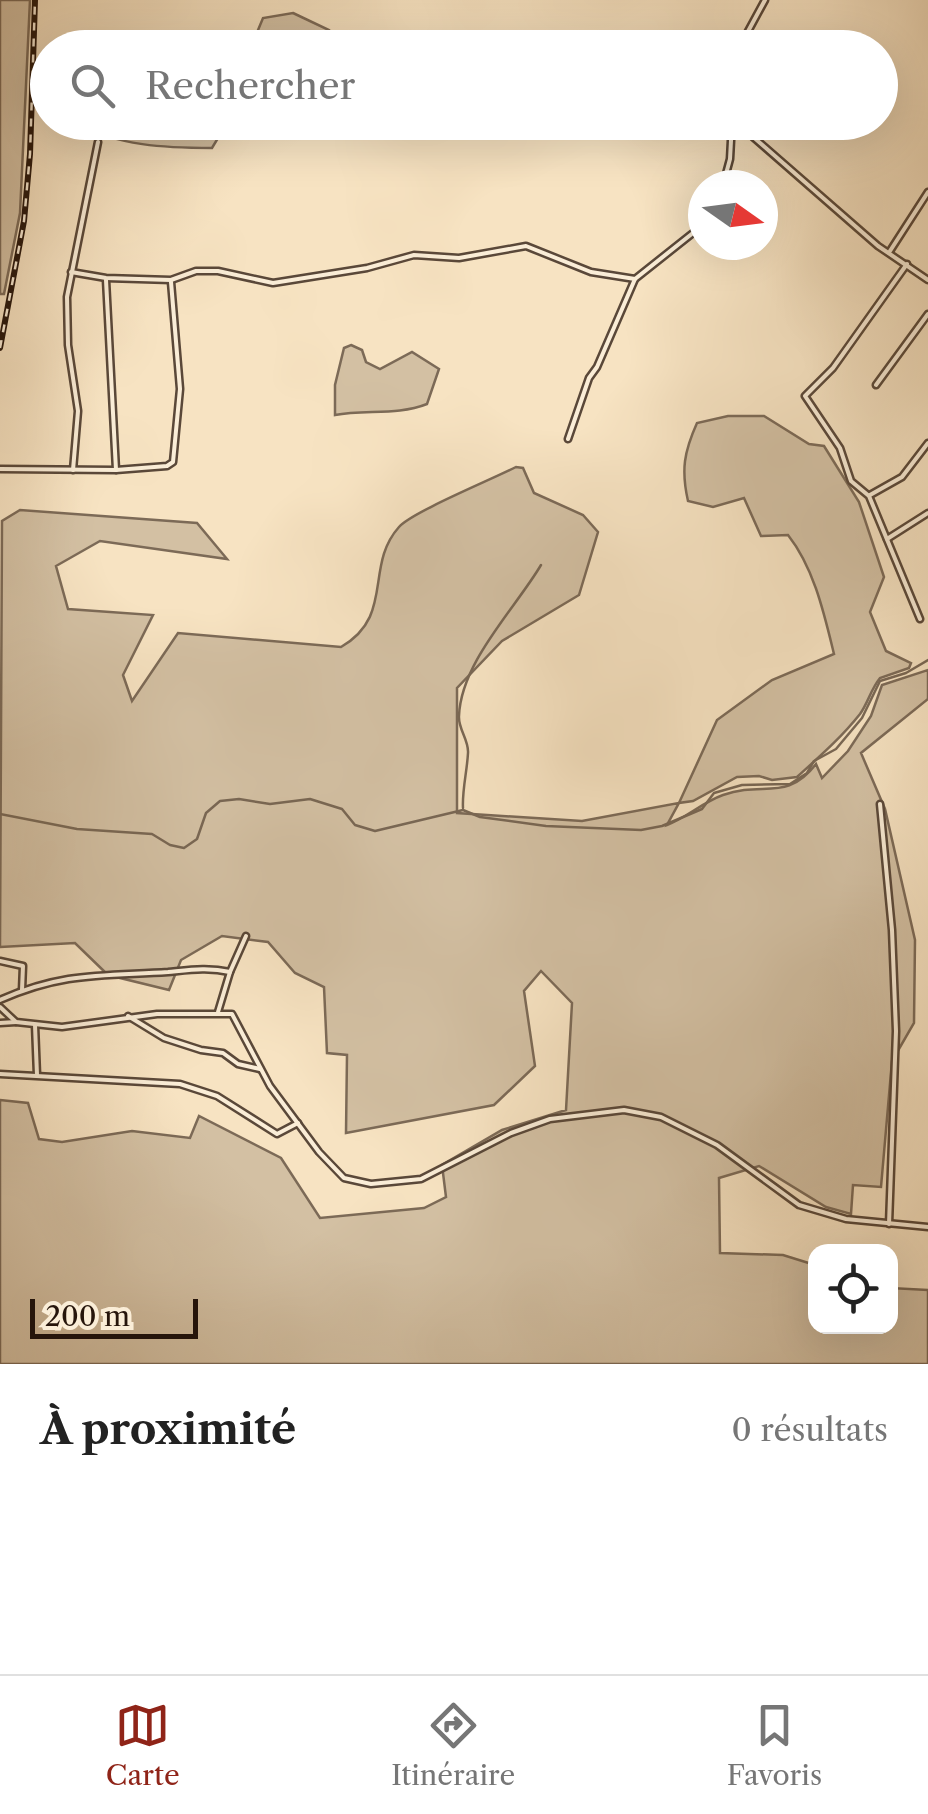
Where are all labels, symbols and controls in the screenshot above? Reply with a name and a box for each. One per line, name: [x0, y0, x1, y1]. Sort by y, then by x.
search box: [30, 30, 898, 140]
icon: search: [65, 58, 120, 113]
text: Rechercher: [145, 62, 355, 109]
north arrow: [688, 170, 778, 260]
map controls: [808, 1244, 898, 1334]
button: locate: [808, 1244, 898, 1334]
scale bar: [30, 1294, 198, 1338]
text: 200 m: [45, 1299, 130, 1333]
text: À proximité: [40, 1403, 296, 1455]
text: 0 résultats: [732, 1410, 888, 1449]
tab: Carte: [106, 1698, 180, 1792]
tab: Itinéraire: [391, 1698, 515, 1792]
tab: Favoris: [727, 1698, 822, 1792]

